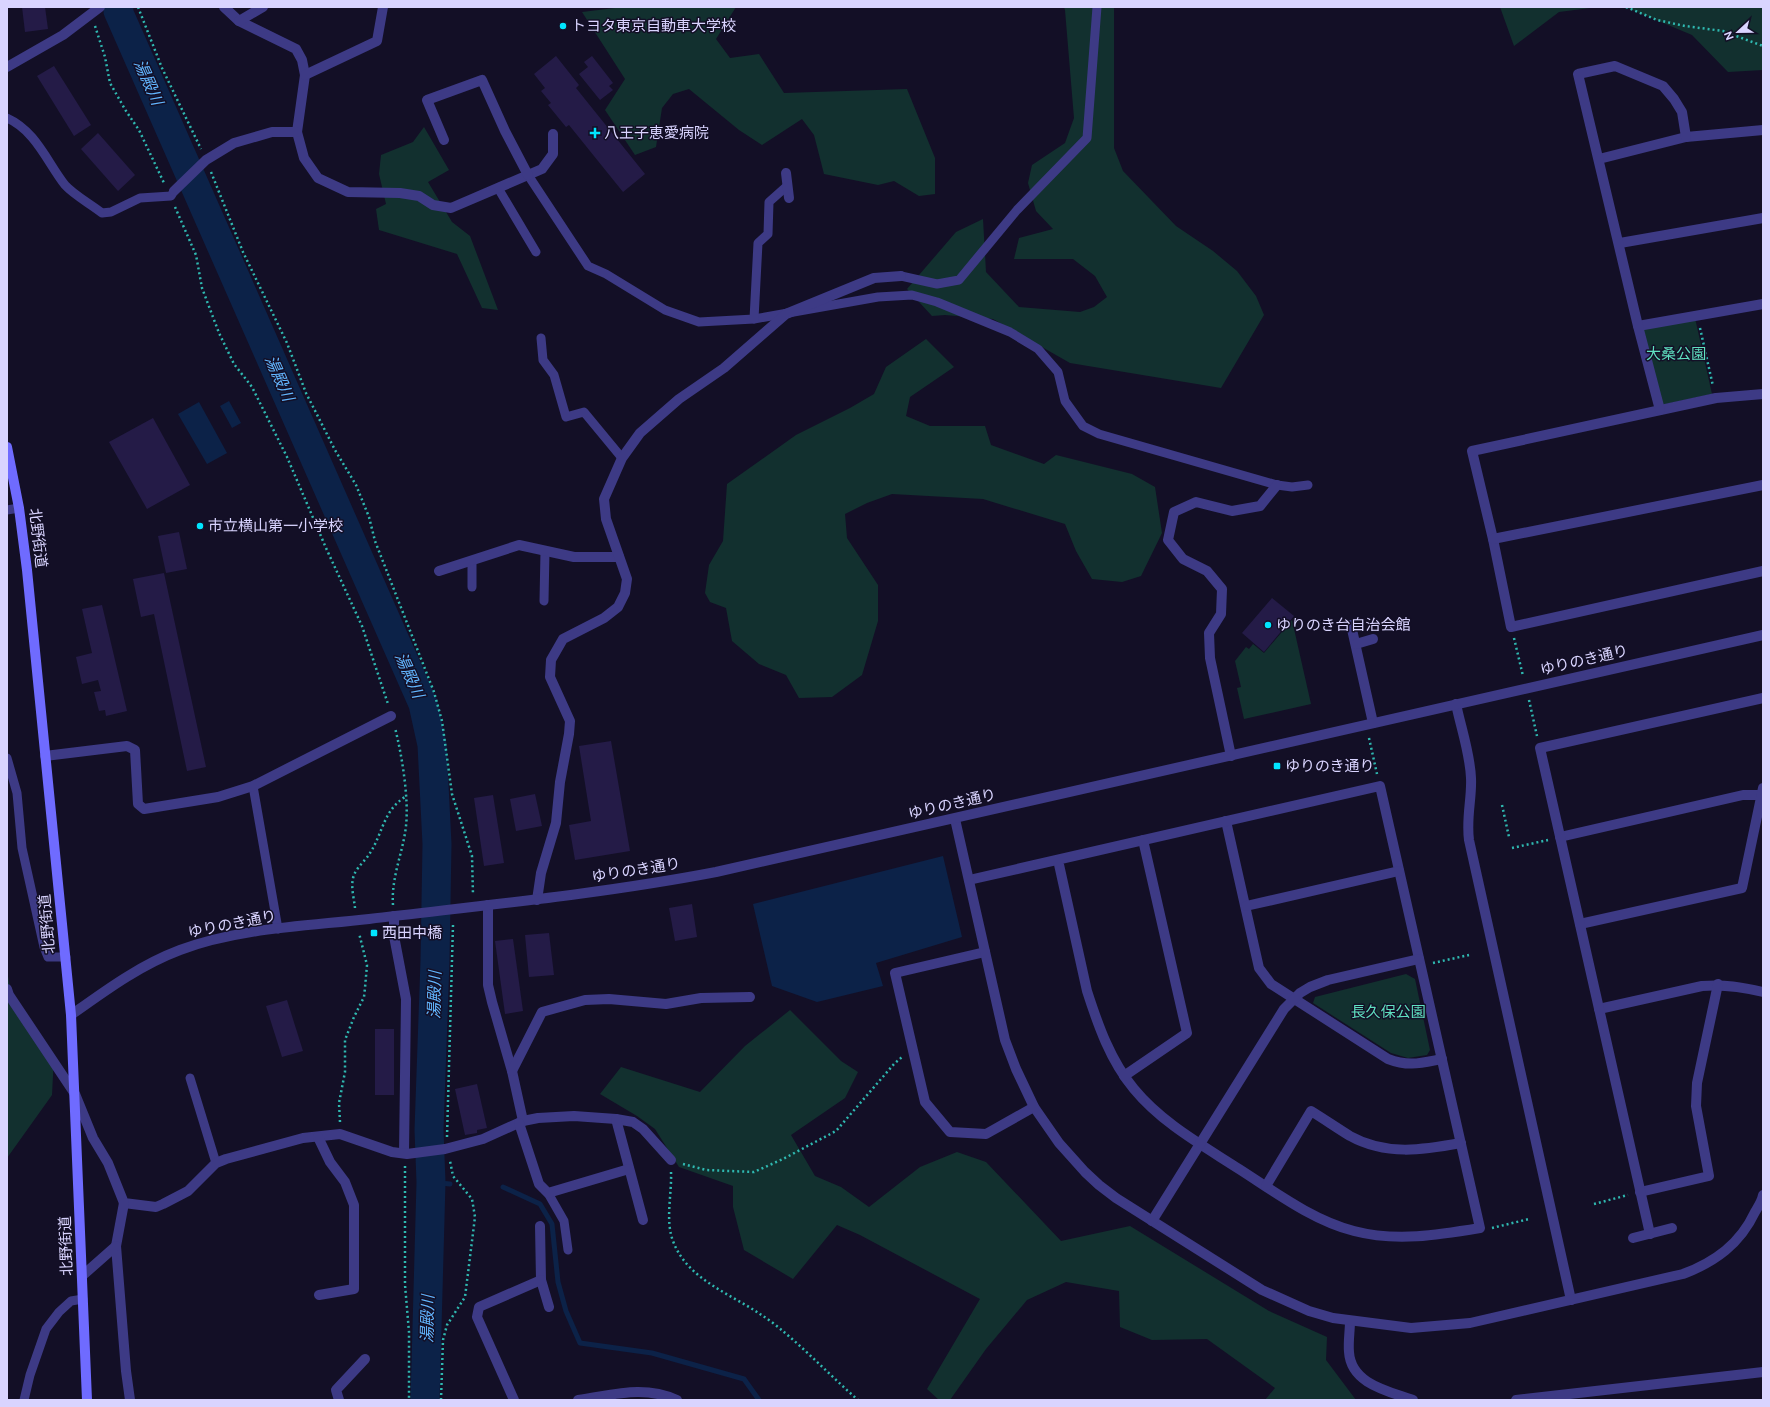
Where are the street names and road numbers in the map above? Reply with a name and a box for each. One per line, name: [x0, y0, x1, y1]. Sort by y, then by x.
street label: 北野街道: [25, 507, 51, 569]
street label: ゆりのき通り: [1538, 641, 1630, 679]
street label: ゆりのき通り: [906, 785, 998, 823]
street label: ゆりのき通り: [590, 854, 682, 886]
street label: 北野街道: [35, 893, 59, 955]
street label: ゆりのき通り: [186, 907, 278, 941]
street label: 北野街道: [56, 1216, 76, 1276]

